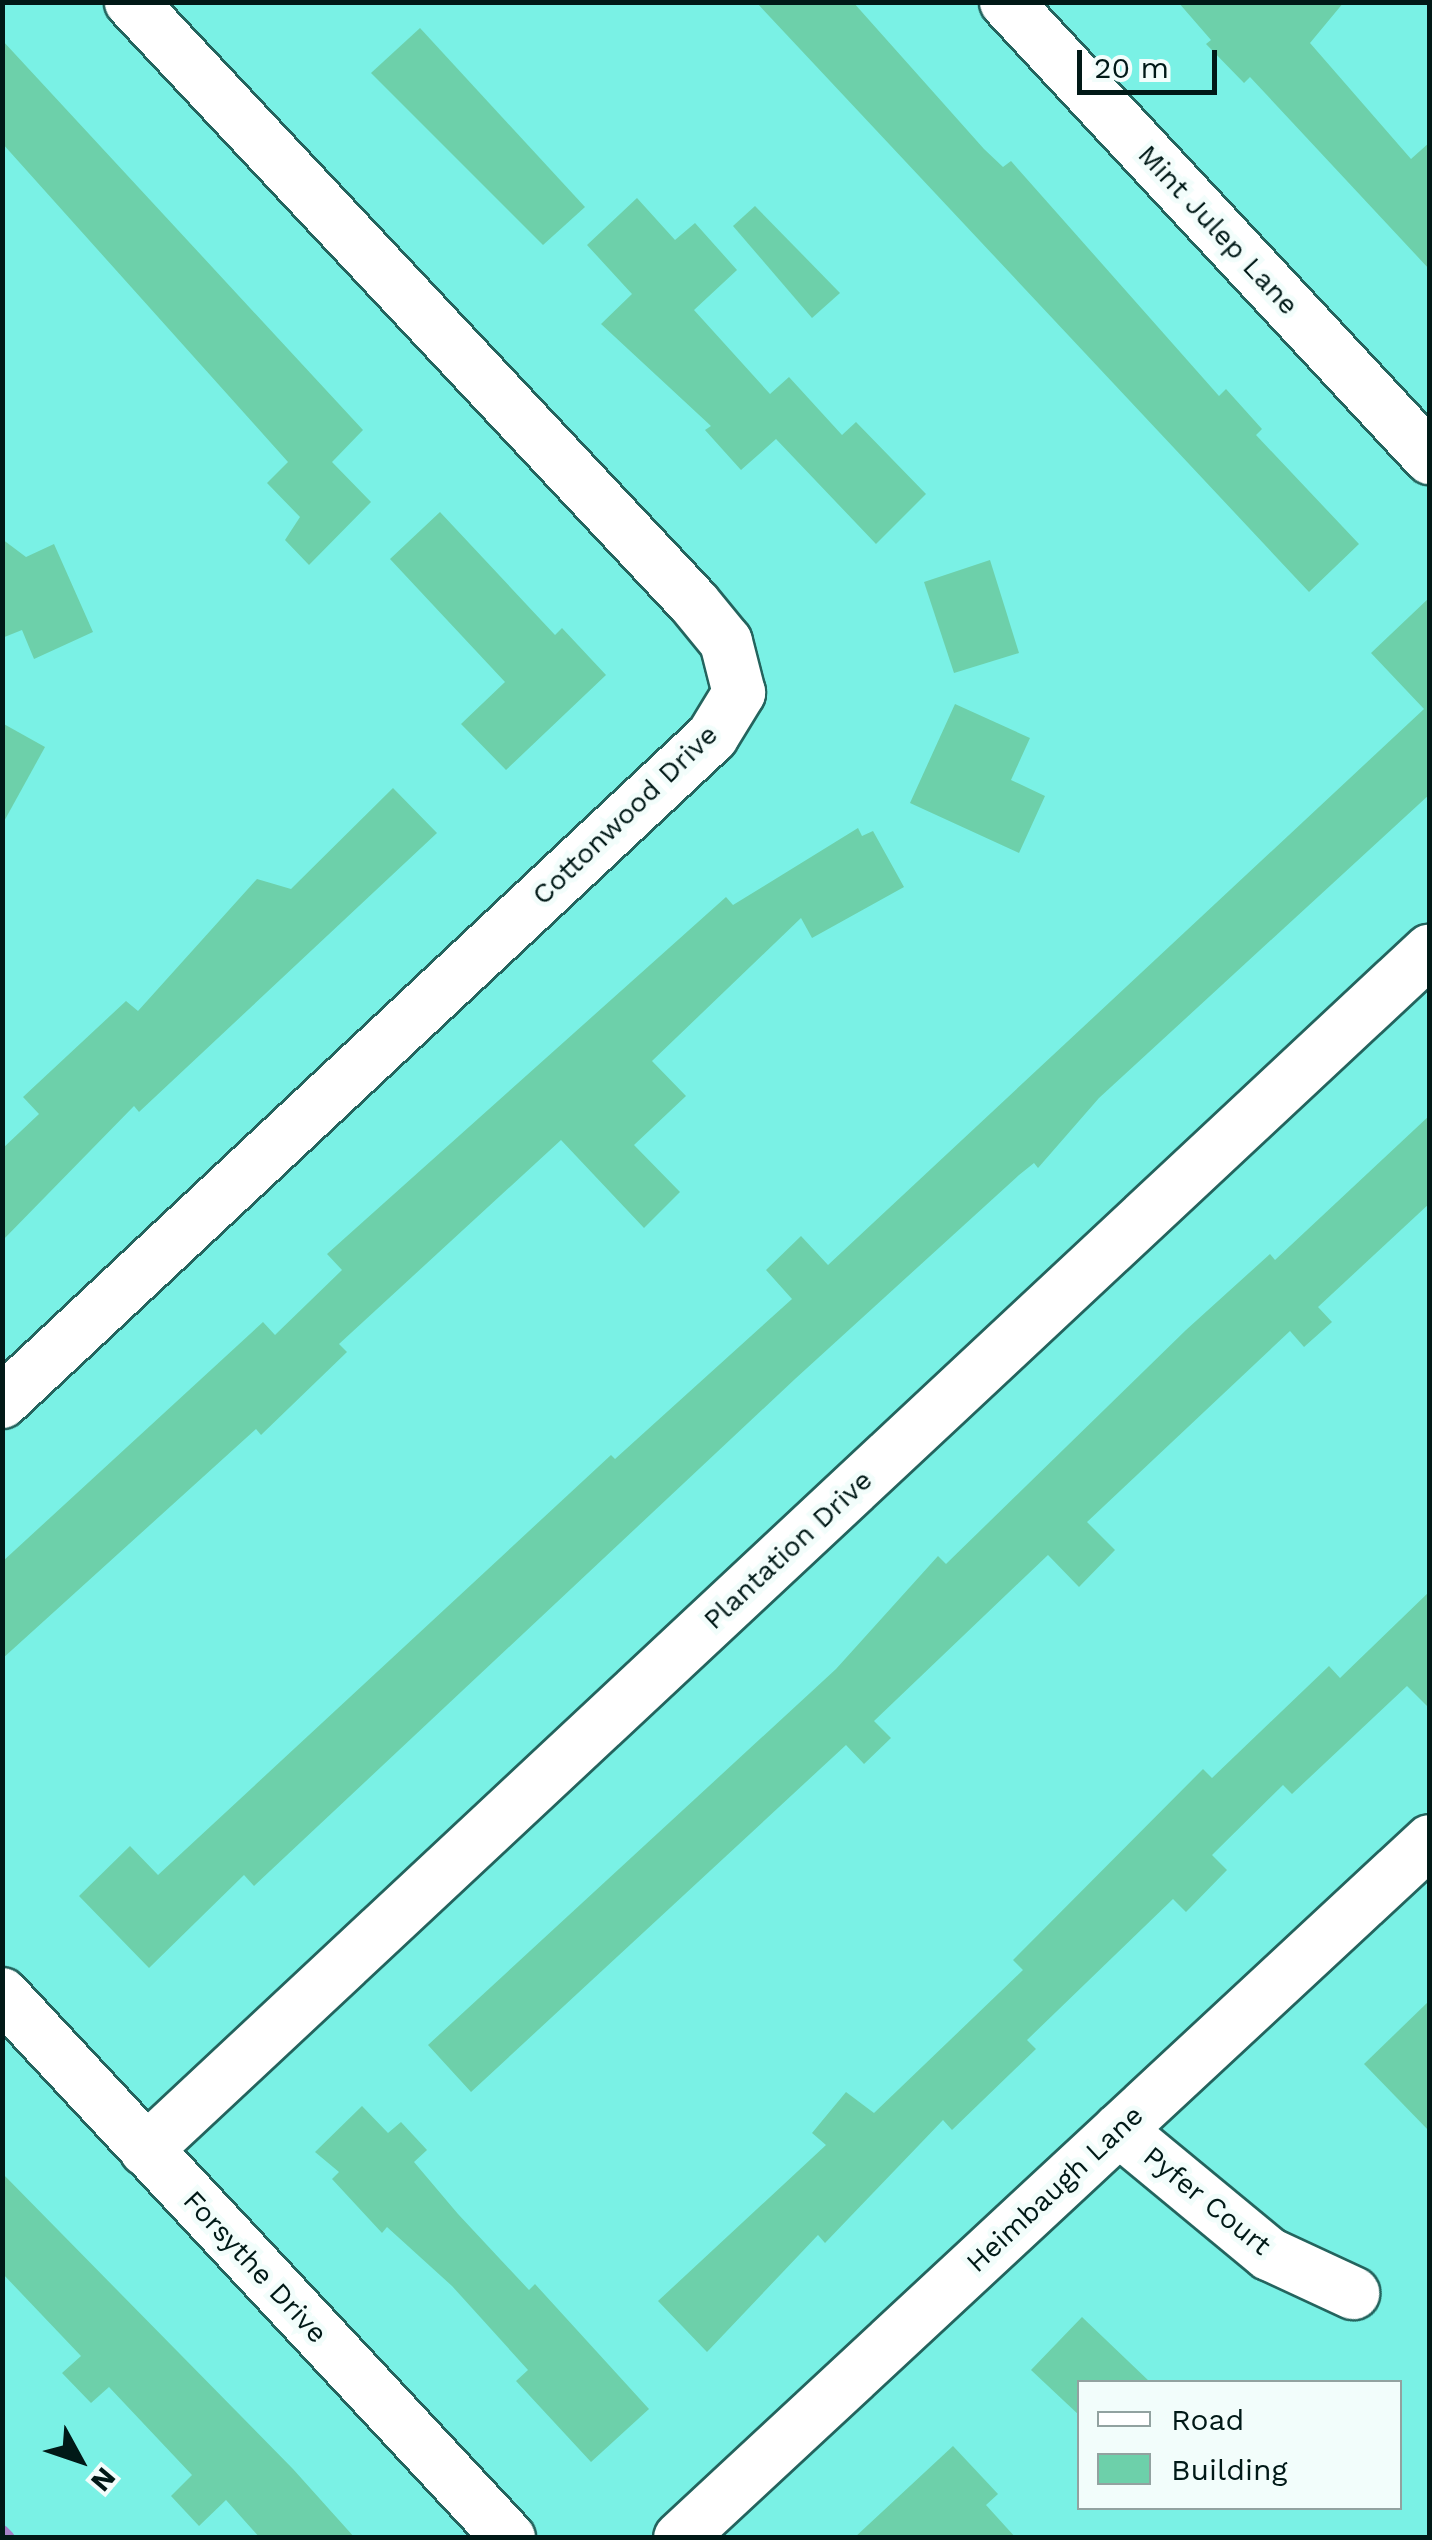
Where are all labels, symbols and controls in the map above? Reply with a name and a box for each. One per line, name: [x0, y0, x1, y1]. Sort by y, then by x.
scale bar: [1082, 30, 1222, 92]
text: 20 m: [1094, 50, 1169, 85]
street label: Mint Julep Lane: [1131, 138, 1305, 322]
street label: Cottonwood Drive: [525, 718, 725, 912]
street label: Plantation Drive: [697, 1463, 879, 1637]
street label: Heimbaugh Lane: [960, 2099, 1150, 2279]
street label: Pyfer Court: [1136, 2139, 1278, 2263]
street label: Forsythe Drive: [176, 2184, 334, 2350]
legend: [1077, 2380, 1402, 2510]
text: Road: [1171, 2402, 1244, 2437]
north arrow: [30, 2410, 130, 2510]
text: Building: [1171, 2452, 1288, 2487]
text: N: [84, 2461, 123, 2498]

